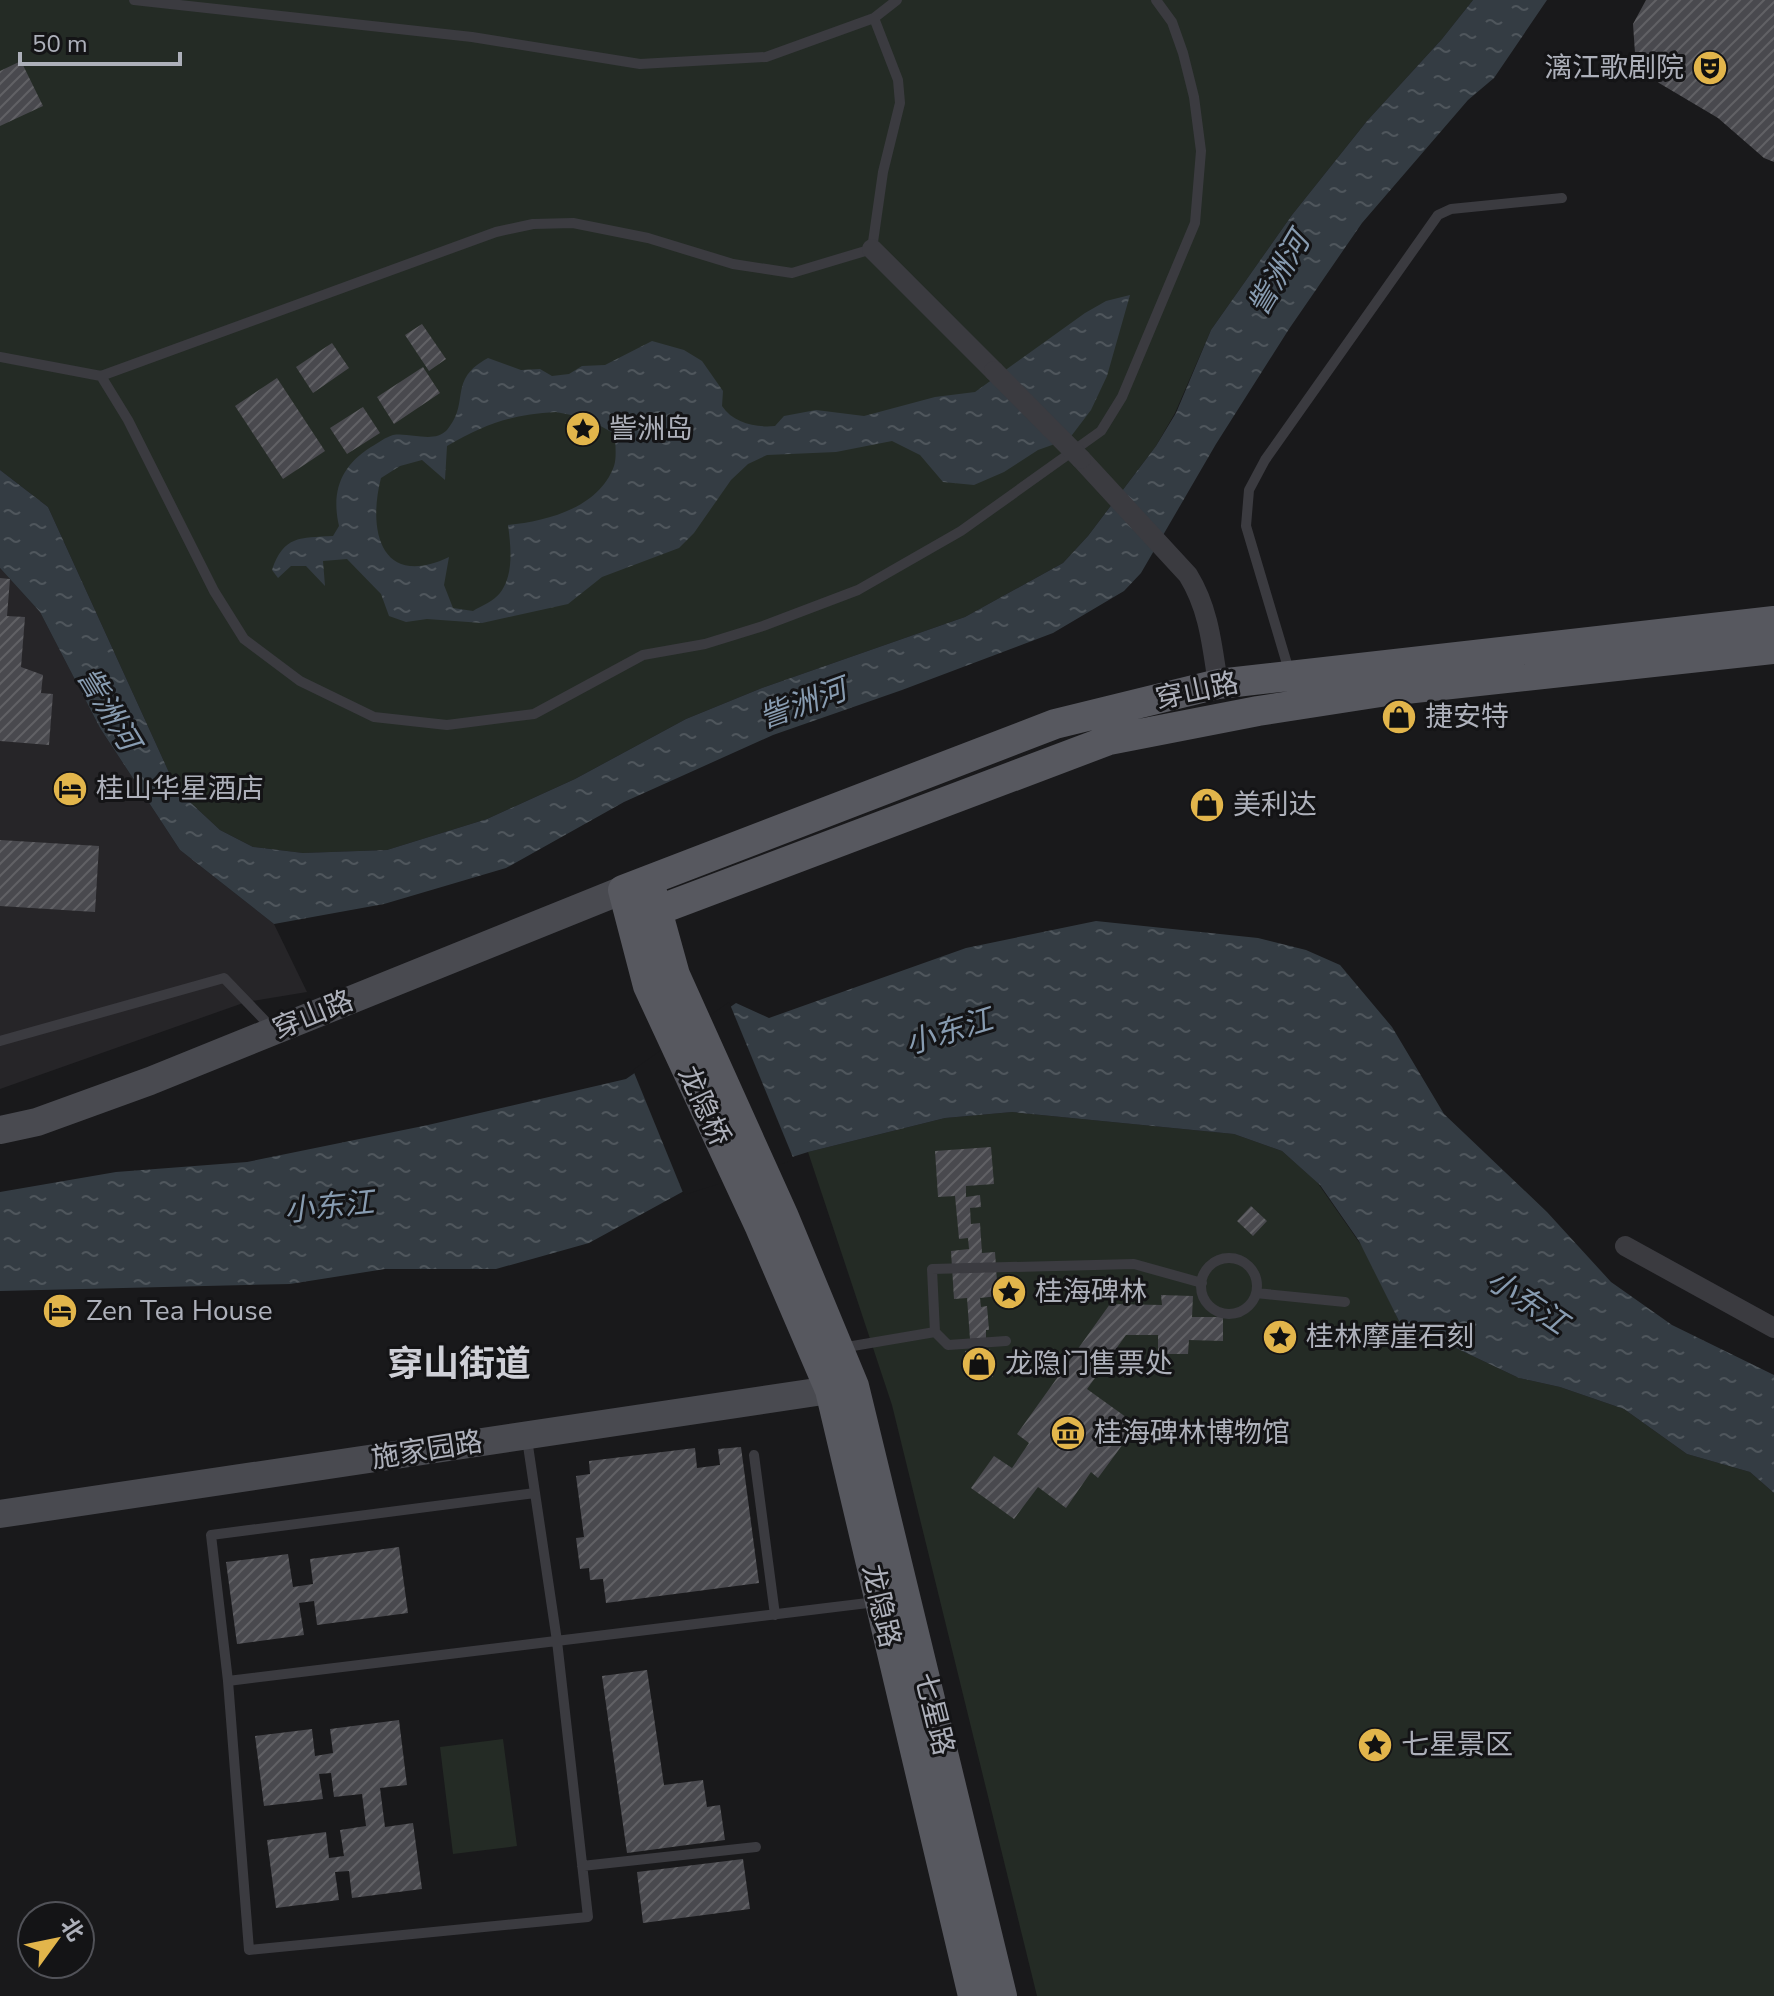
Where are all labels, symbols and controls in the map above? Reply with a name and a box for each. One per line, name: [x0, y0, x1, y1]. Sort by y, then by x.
scale bar: [20, 16, 180, 66]
text: 50 m: [32, 28, 88, 60]
place label: 漓江歌剧院: [1544, 49, 1684, 87]
theatre icon: 漓江歌剧院: [1691, 49, 1729, 87]
water label: 訾洲河: [1238, 221, 1322, 323]
place icon: 訾洲岛: [564, 410, 602, 448]
place label: 訾洲岛: [609, 410, 693, 448]
water label: 訾洲河: [67, 660, 151, 762]
street label: 穿山路: [1152, 664, 1242, 718]
water label: 訾洲河: [754, 668, 857, 739]
shop icon: 捷安特: [1380, 698, 1418, 736]
place label: 捷安特: [1425, 698, 1509, 736]
hotel icon: 桂山华星酒店: [51, 770, 89, 808]
place label: 桂山华星酒店: [96, 770, 264, 808]
shop icon: 美利达: [1188, 786, 1226, 824]
place label: 美利达: [1233, 786, 1317, 824]
street label: 穿山路: [267, 982, 359, 1048]
water label: 小东江: [900, 998, 1001, 1065]
street label: 龙隐桥: [669, 1060, 739, 1152]
water label: 小东江: [282, 1182, 379, 1232]
water label: 小东江: [1478, 1260, 1578, 1346]
place icon: 桂海碑林: [990, 1273, 1028, 1311]
place label: 桂海碑林: [1035, 1273, 1147, 1311]
hotel icon: Zen Tea House: [41, 1292, 79, 1330]
place label: Zen Tea House: [86, 1292, 273, 1330]
place icon: 桂林摩崖石刻: [1261, 1318, 1299, 1356]
place label: 桂林摩崖石刻: [1306, 1318, 1474, 1356]
district label: 穿山街道: [387, 1340, 531, 1389]
shop icon: 龙隐门售票处: [960, 1345, 998, 1383]
place label: 龙隐门售票处: [1005, 1345, 1173, 1383]
museum icon: 桂海碑林博物馆: [1049, 1414, 1087, 1452]
place label: 桂海碑林博物馆: [1094, 1414, 1290, 1452]
street label: 施家园路: [369, 1422, 485, 1478]
street label: 龙隐路: [853, 1561, 909, 1651]
street label: 七星路: [905, 1669, 963, 1759]
place icon: 七星景区: [1356, 1726, 1394, 1764]
place label: 七星景区: [1401, 1726, 1513, 1764]
north arrow: [16, 1900, 96, 1980]
text: 北: [53, 1912, 91, 1947]

